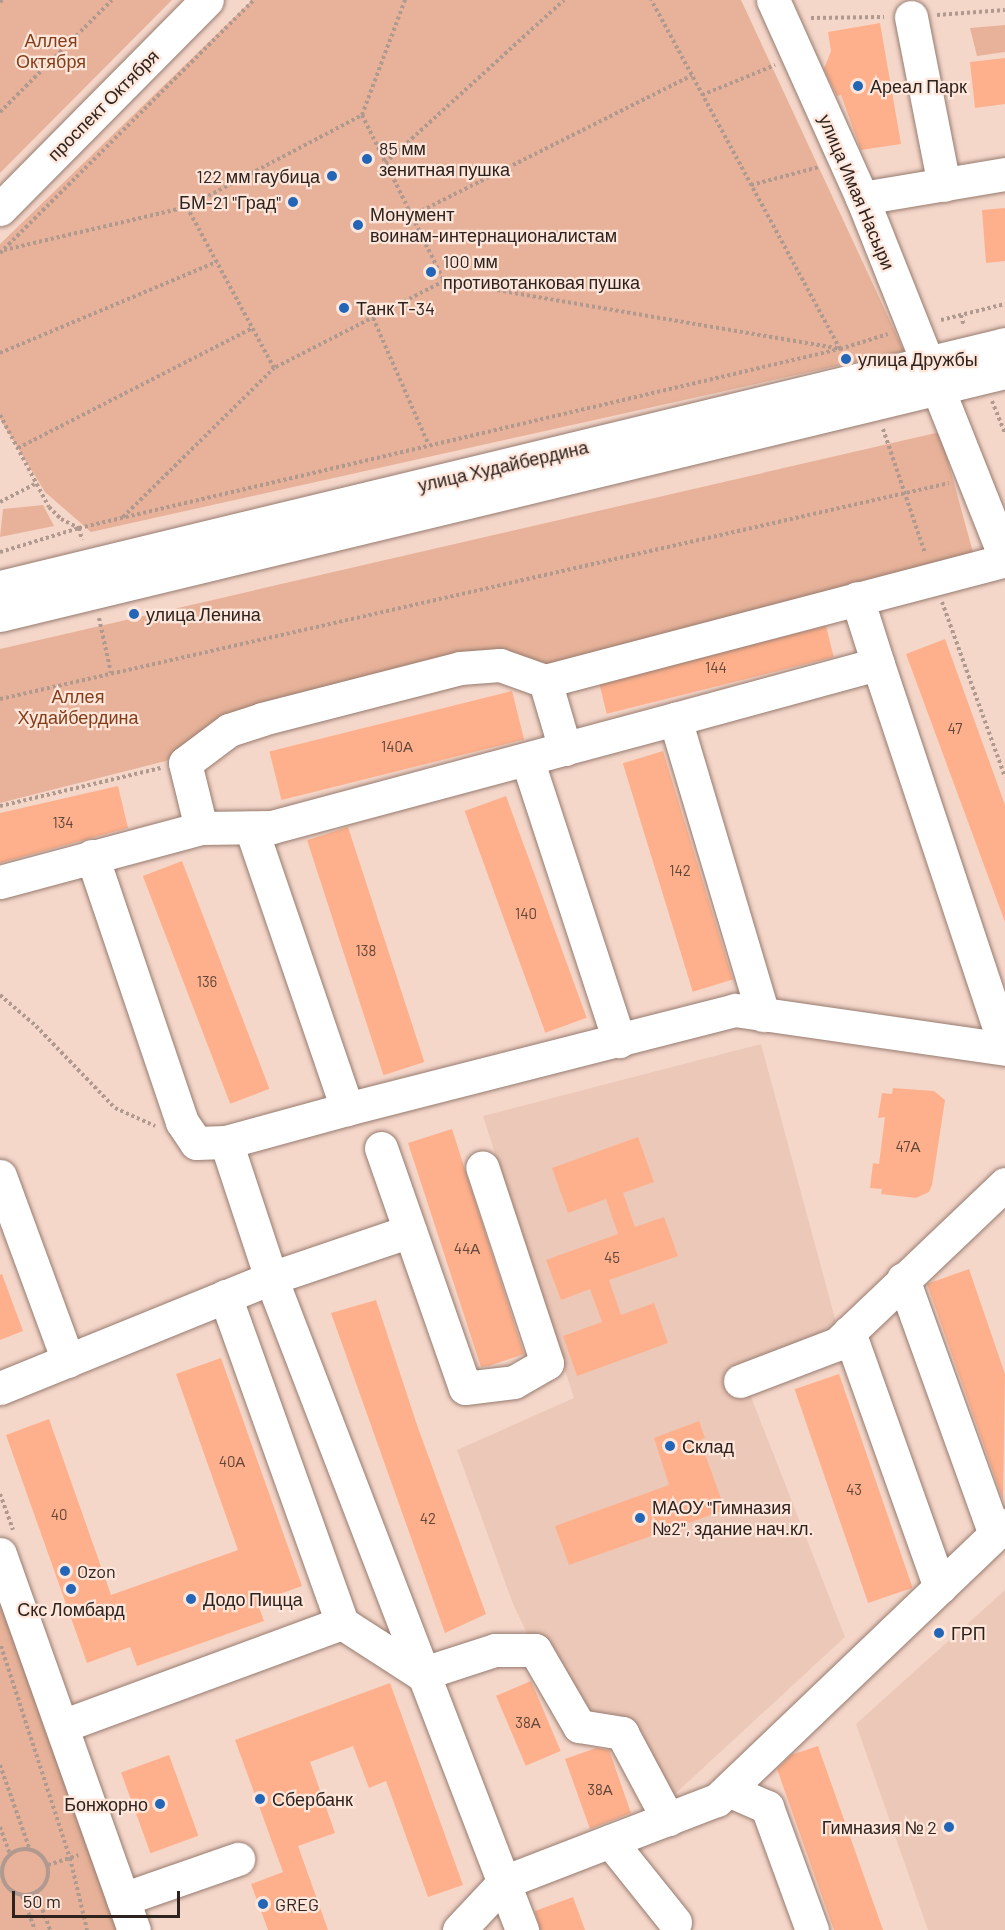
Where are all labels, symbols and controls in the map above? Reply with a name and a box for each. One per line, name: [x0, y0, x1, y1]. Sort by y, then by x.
park label: Аллея Октября: [16, 30, 86, 72]
street label: проспект Октября: [43, 45, 163, 165]
place label: Ареал Парк: [870, 75, 967, 97]
marker: Ареал Парк: [851, 79, 865, 93]
street label: улица Имая Насыри: [814, 111, 900, 273]
place label: 85 мм зенитная пушка: [379, 138, 510, 180]
marker: 85 мм зенитная пушка: [360, 152, 374, 166]
place label: 122 мм гаубица: [197, 165, 320, 187]
marker: 122 мм гаубица: [325, 169, 339, 183]
place label: БМ-21 "Град": [179, 191, 281, 213]
marker: БМ-21 "Град": [286, 195, 300, 209]
place label: Монумент воинам-интернационалистам: [370, 204, 617, 246]
marker: Монумент воинам-интернационалистам: [351, 218, 365, 232]
place label: 100 мм противотанковая пушка: [443, 251, 640, 294]
marker: 100 мм противотанковая пушка: [424, 265, 438, 279]
place label: Танк Т-34: [356, 297, 435, 319]
marker: Танк Т-34: [337, 301, 351, 315]
place label: улица Дружбы: [858, 348, 978, 370]
marker: улица Дружбы: [839, 352, 853, 366]
street label: улица Худайбердина: [416, 436, 590, 496]
place label: улица Ленина: [146, 603, 261, 625]
marker: улица Ленина: [127, 607, 141, 621]
house number: 144: [705, 659, 727, 677]
park label: Аллея Худайбердина: [18, 686, 138, 728]
house number: 47: [948, 720, 962, 738]
house number: 140А: [381, 738, 413, 756]
house number: 134: [52, 814, 74, 832]
house number: 142: [669, 862, 691, 880]
house number: 140: [515, 905, 537, 923]
house number: 138: [356, 942, 376, 960]
house number: 136: [197, 973, 217, 991]
house number: 47А: [896, 1138, 920, 1156]
house number: 44А: [454, 1240, 480, 1258]
house number: 45: [604, 1249, 620, 1267]
place label: Склад: [682, 1435, 734, 1457]
marker: Склад: [663, 1439, 677, 1453]
house number: 40А: [219, 1453, 245, 1471]
house number: 43: [846, 1481, 862, 1499]
place label: МАОУ "Гимназия №2", здание нач.кл.: [652, 1497, 814, 1540]
house number: 40: [51, 1506, 67, 1524]
house number: 42: [420, 1510, 436, 1528]
marker: МАОУ "Гимназия №2", здание нач.кл.: [633, 1511, 647, 1525]
place label: Ozon: [77, 1560, 116, 1582]
marker: Ozon: [58, 1564, 72, 1578]
marker: Скс Ломбард: [64, 1582, 78, 1596]
place label: Додо Пицца: [203, 1588, 303, 1610]
marker: Додо Пицца: [184, 1592, 198, 1606]
place label: Скс Ломбард: [17, 1598, 125, 1620]
place label: ГРП: [951, 1622, 986, 1644]
marker: ГРП: [932, 1626, 946, 1640]
house number: 38А: [515, 1714, 541, 1732]
house number: 38А: [587, 1781, 613, 1799]
place label: Сбербанк: [272, 1788, 353, 1810]
marker: Сбербанк: [253, 1792, 267, 1806]
place label: Бонжорно: [64, 1793, 148, 1815]
marker: Бонжорно: [153, 1797, 167, 1811]
place label: Гимназия № 2: [822, 1816, 937, 1838]
marker: Гимназия № 2: [942, 1820, 956, 1834]
scale bar: [15, 1879, 183, 1917]
text: 50 m: [23, 1890, 61, 1912]
place label: GREG: [275, 1893, 319, 1915]
marker: GREG: [256, 1897, 270, 1911]

